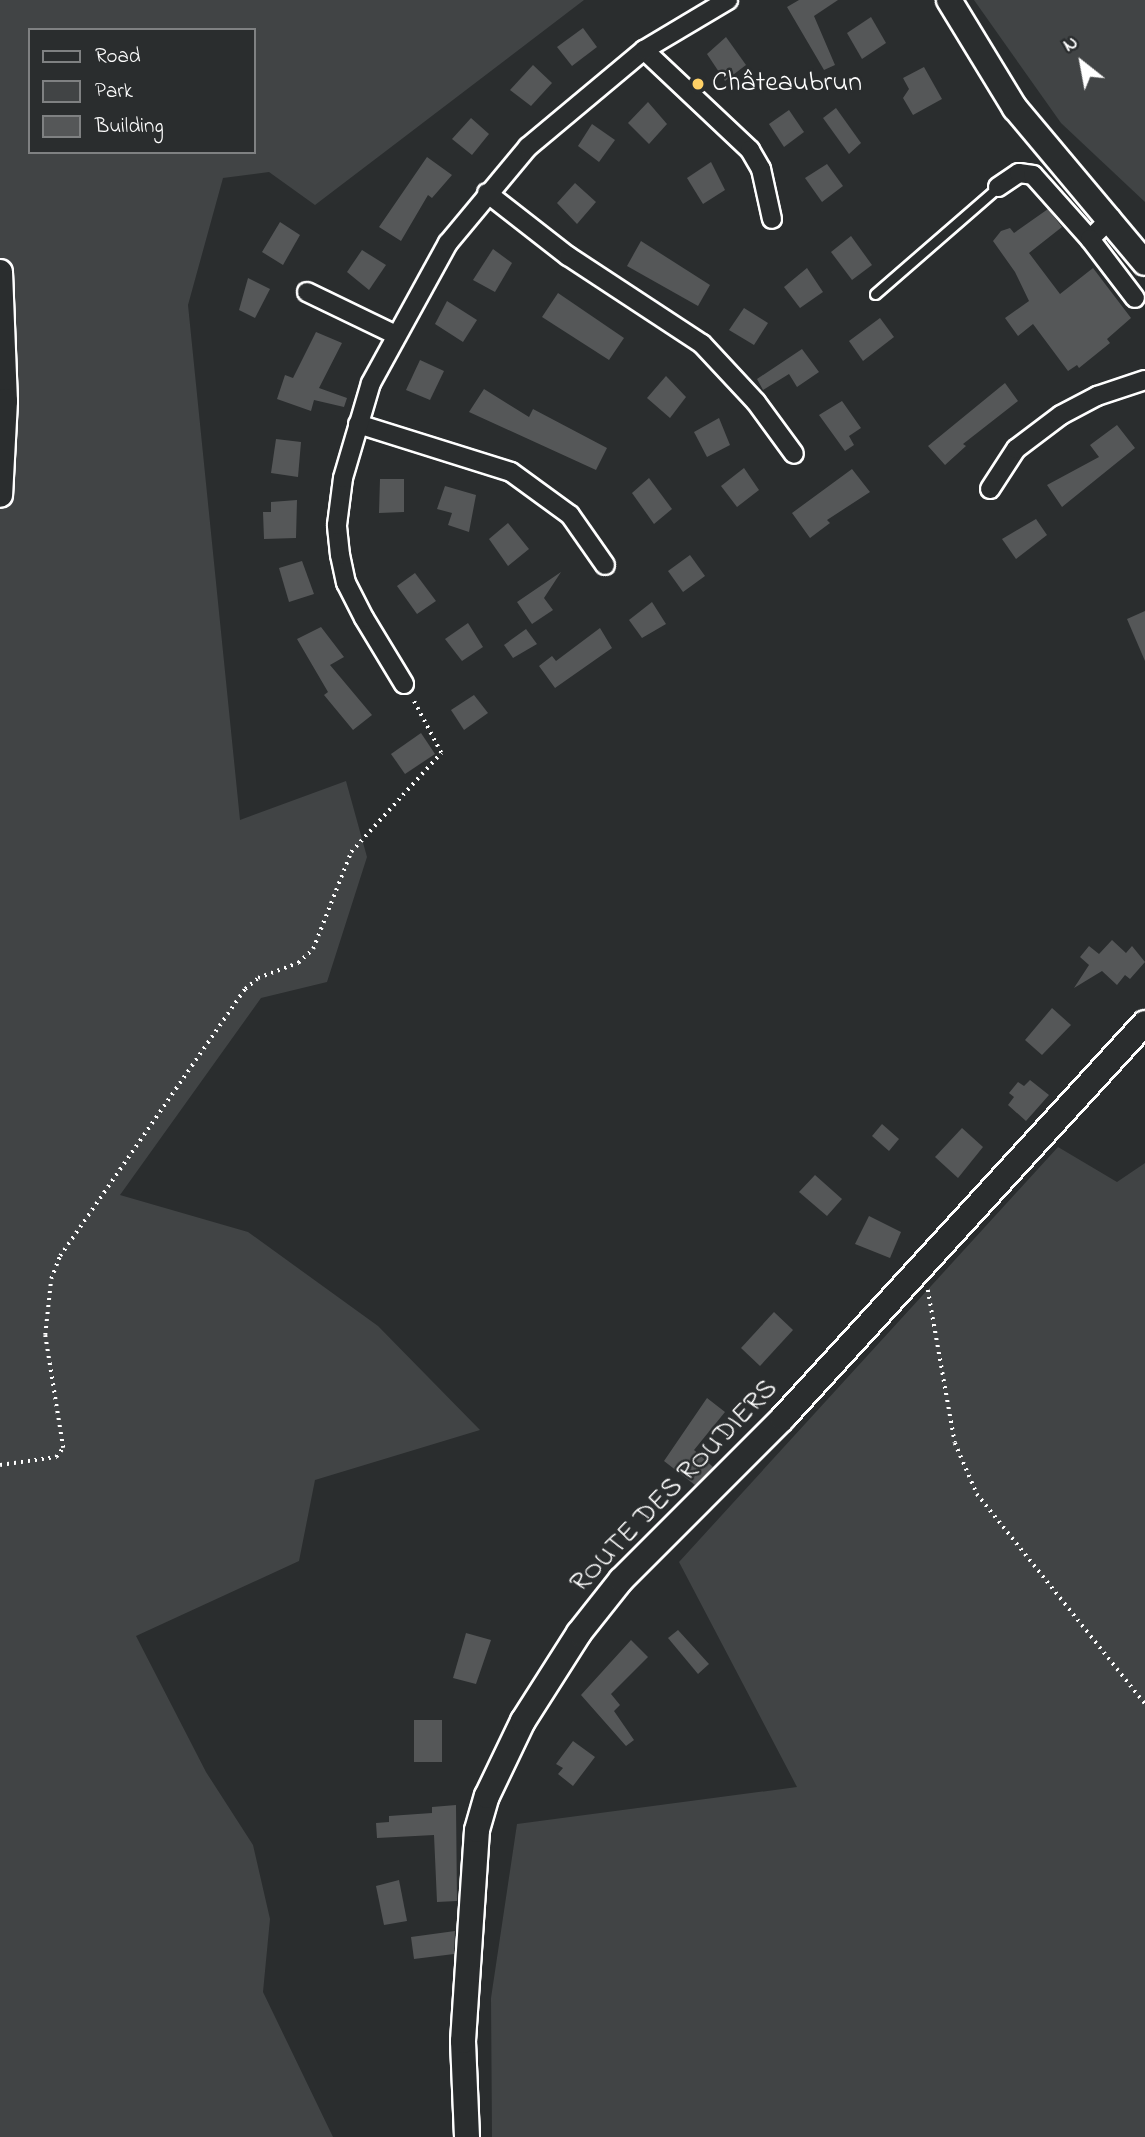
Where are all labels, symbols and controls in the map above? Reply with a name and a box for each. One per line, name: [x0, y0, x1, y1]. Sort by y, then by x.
legend: [28, 28, 256, 154]
north arrow: [1047, 28, 1117, 98]
text: N: [1058, 30, 1083, 59]
text: Road: [95, 42, 141, 72]
place label: Châteaubrun: [712, 67, 862, 101]
marker: Châteaubrun: [690, 76, 706, 92]
text: Park: [95, 77, 133, 107]
text: Building: [95, 112, 164, 142]
street label: ROUTE DES ROUDIERS: [564, 1373, 786, 1601]

